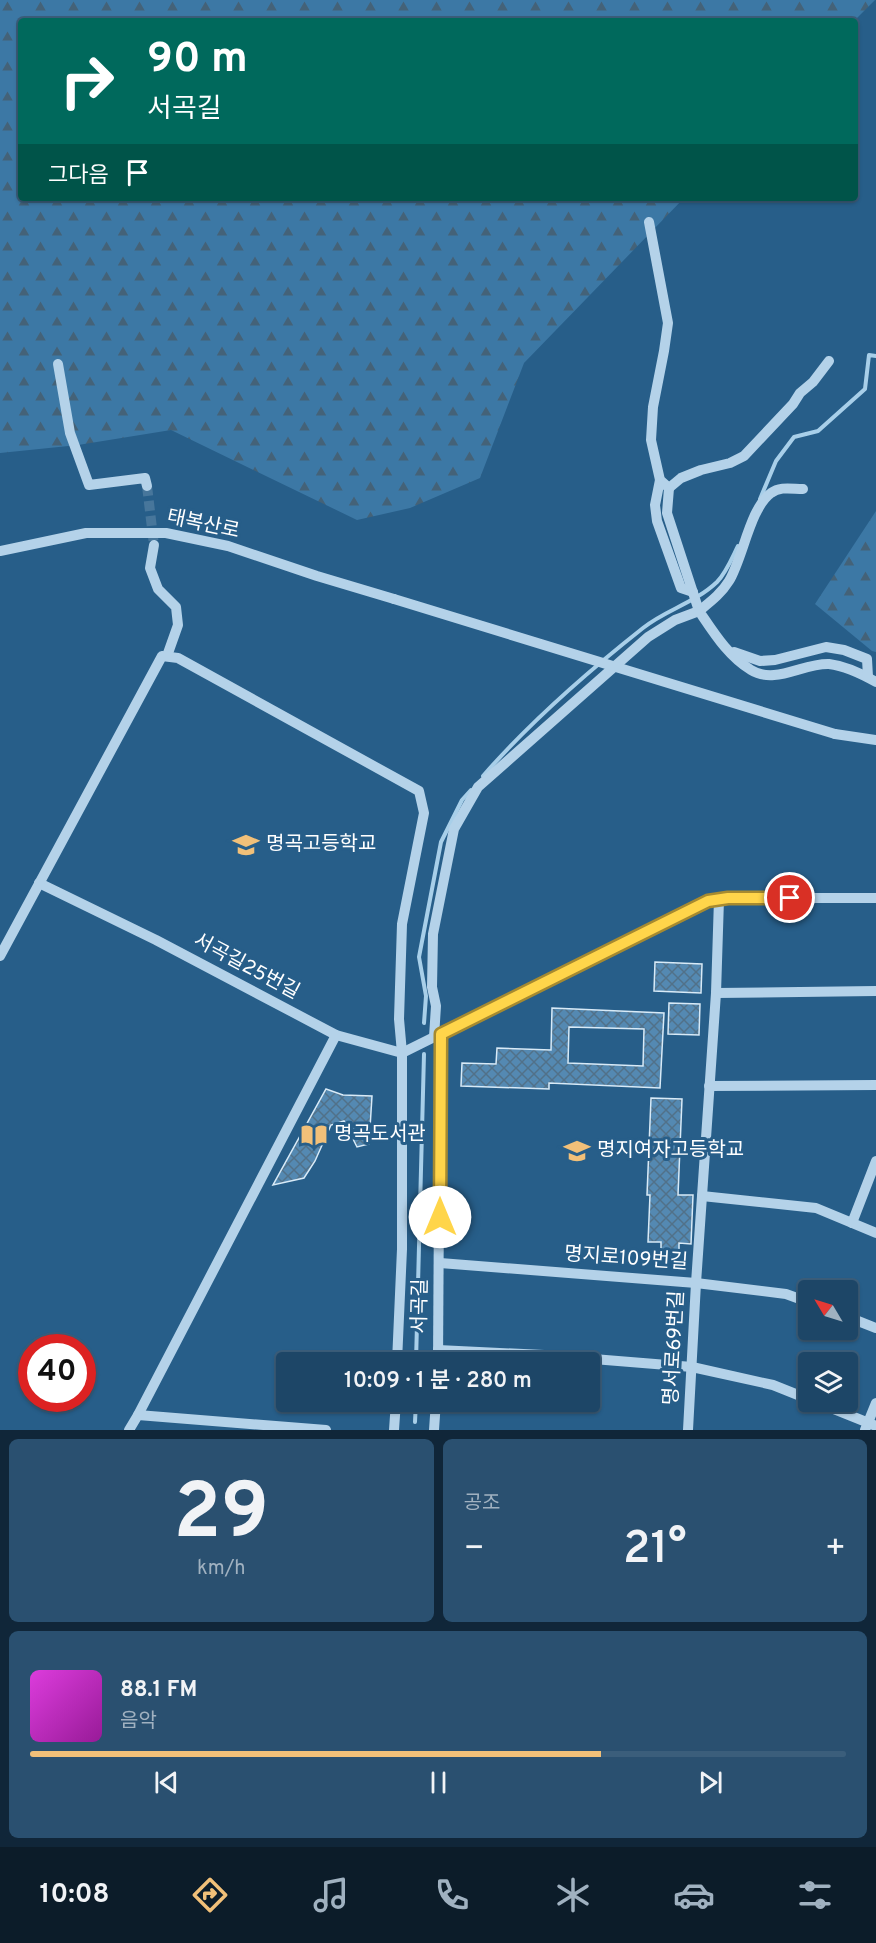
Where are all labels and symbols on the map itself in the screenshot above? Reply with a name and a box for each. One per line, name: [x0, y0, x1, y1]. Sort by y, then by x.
street label: 태복산로: [164, 505, 242, 545]
school or university icon: 명곡고등학교: [231, 830, 261, 860]
place label: 명곡고등학교: [266, 832, 376, 858]
pin: [764, 872, 815, 923]
street label: 서곡길25번길: [188, 928, 304, 1006]
library icon: 명곡도서관: [299, 1120, 329, 1150]
place label: 명곡도서관: [334, 1122, 426, 1148]
school or university icon: 명지여자고등학교: [562, 1136, 592, 1166]
place label: 명지여자고등학교: [597, 1138, 744, 1164]
position arrow: [408, 1185, 472, 1249]
street label: 명지로109번길: [563, 1242, 689, 1276]
street label: 서곡길: [408, 1278, 434, 1334]
north arrow: [798, 1280, 858, 1340]
street label: 명서로69번길: [659, 1290, 691, 1406]
speed limit sign: 40: [18, 1334, 96, 1412]

